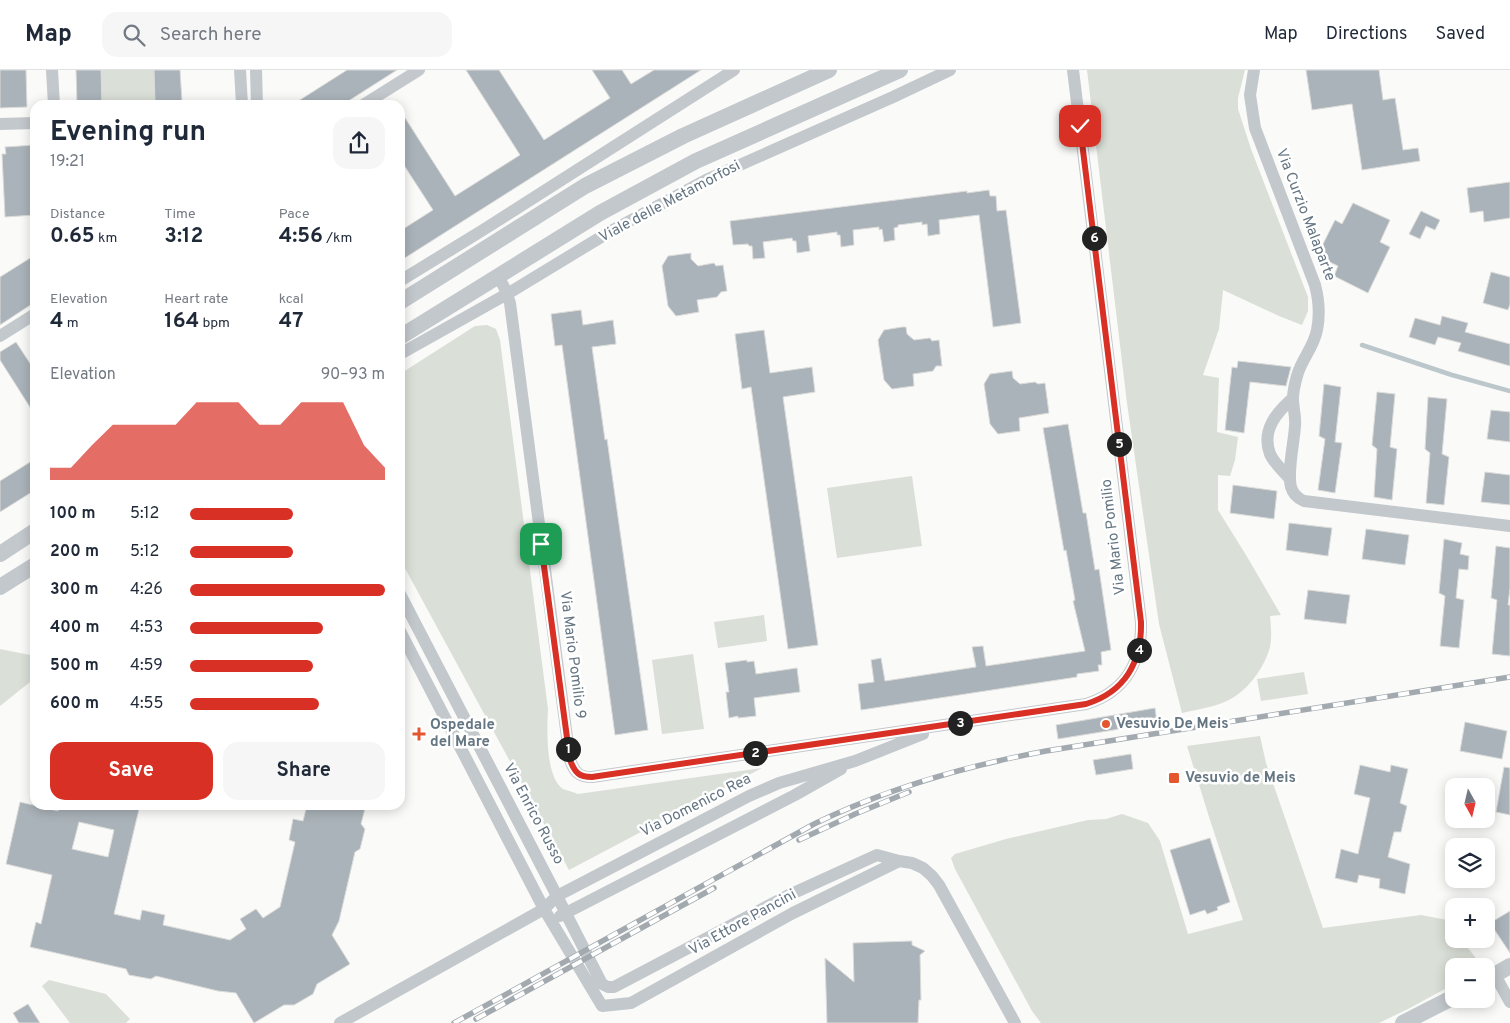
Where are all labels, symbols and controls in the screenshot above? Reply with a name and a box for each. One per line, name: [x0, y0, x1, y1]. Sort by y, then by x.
search box: [102, 12, 452, 57]
text: Map: [25, 20, 72, 50]
icon: search: [120, 21, 148, 49]
text: Search here: [160, 23, 261, 47]
text: Map: [1264, 23, 1298, 46]
text: Directions: [1326, 23, 1408, 46]
text: Saved: [1436, 23, 1485, 46]
pin: [1059, 105, 1101, 147]
icon: check: [1066, 112, 1094, 140]
text: Evening run: [50, 115, 206, 151]
button: share: [333, 117, 385, 169]
street label: Via Curzio Malaparte: [1271, 146, 1339, 284]
text: 19:21: [50, 152, 85, 172]
street label: Viale delle Metamorfosi: [596, 157, 744, 247]
text: Distance: [50, 206, 105, 223]
text: Time: [164, 206, 196, 223]
text: Pace: [279, 206, 309, 223]
text: 0.65: [50, 223, 95, 250]
text: 3:12: [164, 223, 203, 250]
text: 4:56: [279, 223, 323, 250]
pin: 6: [1082, 226, 1106, 250]
text: km: [95, 230, 117, 247]
text: /km: [323, 230, 352, 247]
text: 6: [1090, 230, 1099, 247]
text: Elevation: [50, 291, 108, 308]
text: Heart rate: [164, 291, 228, 308]
text: kcal: [279, 291, 304, 308]
text: 4: [50, 308, 64, 335]
text: 164: [164, 308, 199, 335]
text: 47: [279, 308, 303, 335]
text: m: [64, 315, 79, 332]
text: bpm: [199, 315, 230, 332]
text: Elevation: [50, 365, 116, 385]
text: 90–93 m: [321, 365, 385, 385]
pin: 5: [1106, 432, 1132, 456]
text: 5: [1115, 436, 1124, 453]
street label: Via Mario Pomilio: [1097, 478, 1131, 596]
text: 100 m: [50, 504, 96, 524]
text: 5:12: [130, 504, 159, 524]
pin: [520, 523, 562, 565]
icon: arrive: [527, 530, 555, 558]
text: 200 m: [50, 542, 99, 562]
text: 5:12: [130, 542, 159, 562]
text: 300 m: [50, 580, 98, 600]
text: 4:26: [130, 580, 163, 600]
street label: Via Mario Pomilio 9: [555, 590, 589, 720]
text: 400 m: [50, 618, 99, 638]
text: 4:53: [130, 618, 163, 638]
pin: 4: [1126, 638, 1152, 662]
text: 4: [1135, 642, 1144, 659]
text: 500 m: [50, 656, 99, 676]
text: 4:59: [130, 656, 163, 676]
text: 600 m: [50, 694, 99, 714]
text: 4:55: [130, 694, 163, 714]
pin: 3: [948, 710, 972, 736]
text: 3: [956, 715, 965, 732]
place label: Vesuvio De Meis: [1116, 715, 1229, 734]
place label: Ospedale del Mare: [430, 716, 495, 752]
marker: Vesuvio De Meis: [1100, 718, 1112, 730]
marker: Ospedale del Mare: [412, 727, 426, 741]
pin: 1: [556, 736, 580, 762]
pin: 2: [742, 740, 768, 766]
text: 1: [566, 741, 571, 758]
button: Save: [50, 742, 213, 800]
button: Share: [223, 742, 385, 800]
text: 2: [751, 745, 760, 762]
street label: Via Enrico Russo: [498, 760, 568, 868]
place label: Vesuvio de Meis: [1185, 769, 1296, 788]
street label: Via Domenico Rea: [637, 770, 755, 842]
marker: Vesuvio de Meis: [1167, 771, 1181, 785]
north arrow: [1445, 778, 1495, 828]
map controls: [1445, 778, 1495, 1008]
button: layers: [1445, 838, 1495, 888]
street label: Via Ettore Pancini: [686, 886, 800, 960]
button: +: [1445, 898, 1495, 948]
button: −: [1445, 958, 1495, 1008]

